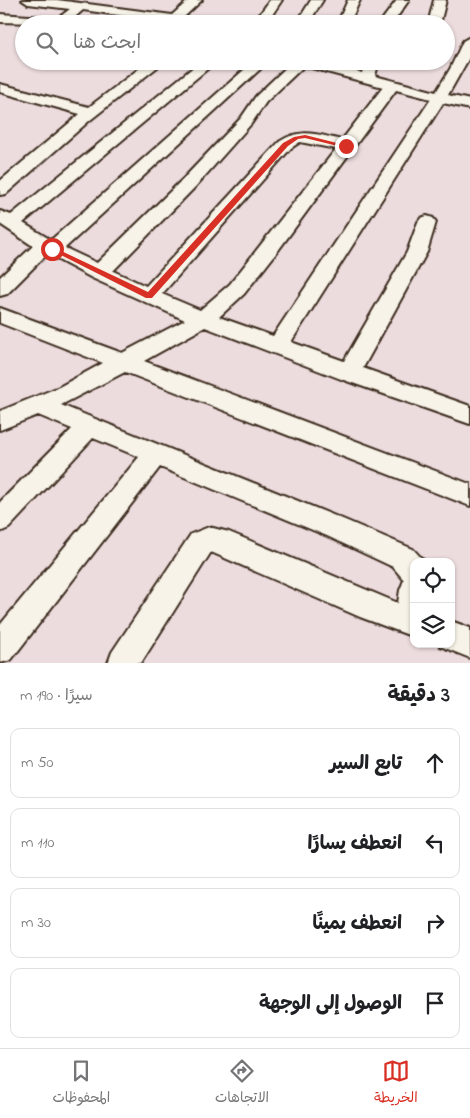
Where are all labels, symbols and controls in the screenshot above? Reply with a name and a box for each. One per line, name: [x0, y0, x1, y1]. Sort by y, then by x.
search box: [15, 15, 455, 70]
icon: search: [33, 29, 61, 57]
text: ابحث هنا: [73, 30, 141, 57]
route end: [335, 135, 358, 158]
route start: [41, 238, 64, 261]
map controls: [410, 558, 455, 648]
button: locate: [410, 558, 455, 603]
button: layers: [410, 603, 455, 648]
text: 3 دقيقة: [388, 681, 450, 711]
text: سيرًا · 190 m: [20, 684, 93, 708]
icon: ahead: [421, 749, 449, 777]
text: 50 m: [21, 751, 54, 775]
text: تابع السير: [330, 751, 402, 778]
icon: left: [421, 829, 449, 857]
text: 110 m: [21, 831, 55, 855]
text: انعطف يسارًا: [307, 831, 402, 858]
icon: right: [421, 909, 449, 937]
text: 30 m: [21, 911, 51, 935]
text: انعطف يمينًا: [312, 911, 402, 938]
icon: arrive: [421, 989, 449, 1017]
text: الوصول إلى الوجهة: [259, 991, 402, 1018]
tab: المحفوظات: [52, 1057, 110, 1110]
tab: الاتجاهات: [215, 1057, 269, 1110]
tab: الخريطة: [374, 1057, 418, 1110]

